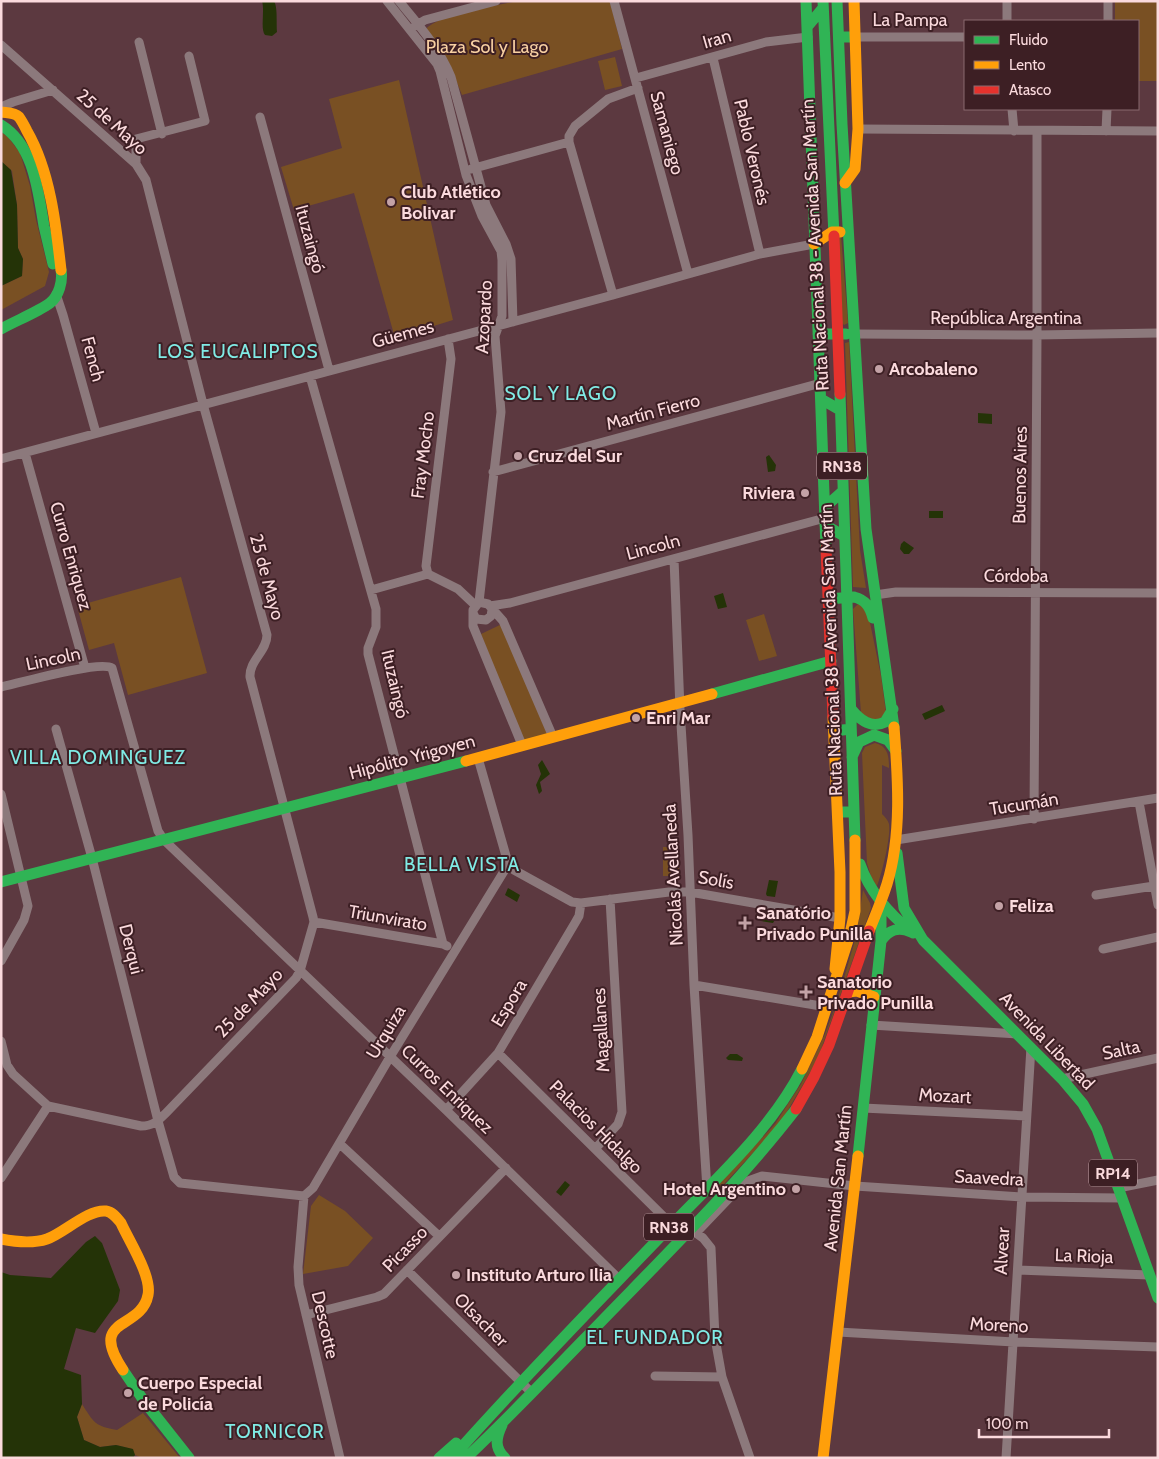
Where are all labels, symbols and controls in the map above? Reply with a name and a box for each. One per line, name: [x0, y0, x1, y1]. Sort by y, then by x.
street label: La Pampa: [873, 9, 948, 31]
legend: [964, 20, 1139, 110]
street label: Iran: [700, 24, 734, 54]
text: Fluido: [1009, 31, 1048, 49]
park label: Plaza Sol y Lago: [426, 36, 548, 58]
text: Lento: [1009, 56, 1046, 74]
text: Atasco: [1009, 81, 1051, 99]
street label: 25 de Mayo: [72, 84, 152, 160]
street label: Samaniego: [645, 89, 689, 177]
street label: Pablo Veronés: [729, 97, 775, 207]
street label: Ruta Nacional 38 - Avenida San Martín: [796, 99, 834, 391]
place label: Club Atlético Bolivar: [401, 181, 501, 224]
marker: Club Atlético Bolivar: [385, 196, 397, 208]
street label: Ituzaingó: [290, 202, 330, 276]
street label: Azopardo: [471, 280, 497, 354]
street label: República Argentina: [930, 307, 1082, 329]
street label: Güemes: [370, 315, 436, 353]
street label: Fench: [76, 334, 110, 384]
district label: LOS EUCALIPTOS: [157, 340, 319, 363]
place label: Arcobaleno: [889, 358, 978, 380]
marker: Arcobaleno: [873, 363, 885, 375]
district label: SOL Y LAGO: [505, 382, 617, 405]
street label: Martín Fierro: [604, 389, 702, 435]
street label: Fray Mocho: [407, 410, 439, 500]
street label: Buenos Aires: [1008, 426, 1032, 524]
place label: Cruz del Sur: [528, 445, 622, 467]
marker: Cruz del Sur: [512, 450, 524, 462]
road number: RN38: [817, 452, 867, 480]
place label: Riviera: [742, 482, 795, 504]
marker: Riviera: [799, 487, 811, 499]
street label: Curro Enriquez: [45, 499, 97, 613]
street label: Ruta Nacional 38 - Avenida San Martín: [815, 504, 847, 796]
street label: Lincoln: [624, 529, 682, 565]
street label: 25 de Mayo: [245, 532, 289, 622]
street label: Córdoba: [984, 565, 1049, 587]
street label: Lincoln: [24, 643, 82, 675]
street label: Ituzaingó: [376, 648, 414, 721]
place label: Enri Mar: [646, 707, 710, 729]
marker: Enri Mar: [630, 712, 642, 724]
street label: Hipólito Yrigoyen: [347, 730, 477, 784]
district label: VILLA DOMINGUEZ: [10, 746, 186, 769]
street label: Tucumán: [988, 788, 1060, 820]
street label: Nicolás Avellaneda: [658, 803, 688, 947]
district label: BELLA VISTA: [404, 853, 520, 876]
street label: Solís: [696, 866, 736, 894]
place label: Feliza: [1009, 895, 1054, 917]
street label: Triunvirato: [347, 900, 429, 936]
marker: Feliza: [993, 900, 1005, 912]
place label: Sanatório Privado Punilla: [756, 902, 873, 945]
marker: Sanatório Privado Punilla: [738, 916, 752, 930]
street label: Derqui: [114, 922, 148, 976]
street label: 25 de Mayo: [210, 964, 288, 1042]
place label: Sanatorio Privado Punilla: [817, 971, 934, 1014]
street label: Espora: [486, 975, 532, 1031]
marker: Sanatorio Privado Punilla: [799, 985, 813, 999]
street label: Magallanes: [588, 987, 614, 1073]
street label: Avenida Libertad: [995, 988, 1099, 1094]
street label: Urquiza: [361, 1001, 411, 1063]
street label: Salta: [1100, 1035, 1142, 1065]
street label: Curros Enriquez: [396, 1040, 498, 1139]
street label: Palacios Hidalgo: [545, 1076, 647, 1178]
street label: Mozart: [918, 1084, 972, 1108]
street label: Avenida San Martín: [819, 1104, 857, 1252]
road number: RP14: [1089, 1160, 1137, 1186]
street label: Saavedra: [954, 1165, 1025, 1191]
place label: Hotel Argentino: [663, 1178, 786, 1200]
marker: Hotel Argentino: [790, 1183, 802, 1195]
road number: RN38: [644, 1214, 694, 1240]
street label: Picasso: [378, 1221, 432, 1277]
street label: Alvear: [990, 1226, 1014, 1275]
street label: La Rioja: [1054, 1244, 1114, 1268]
place label: Instituto Arturo Ilia: [466, 1264, 612, 1286]
marker: Instituto Arturo Ilia: [450, 1269, 462, 1281]
street label: Descotte: [307, 1289, 343, 1361]
street label: Olsacher: [450, 1289, 513, 1352]
street label: Moreno: [969, 1312, 1029, 1338]
district label: EL FUNDADOR: [586, 1326, 724, 1349]
place label: Cuerpo Especial de Policía: [138, 1372, 262, 1415]
marker: Cuerpo Especial de Policía: [122, 1387, 134, 1399]
scale bar: [979, 1406, 1109, 1438]
text: 100 m: [986, 1415, 1028, 1433]
district label: TORNICOR: [225, 1420, 325, 1443]

